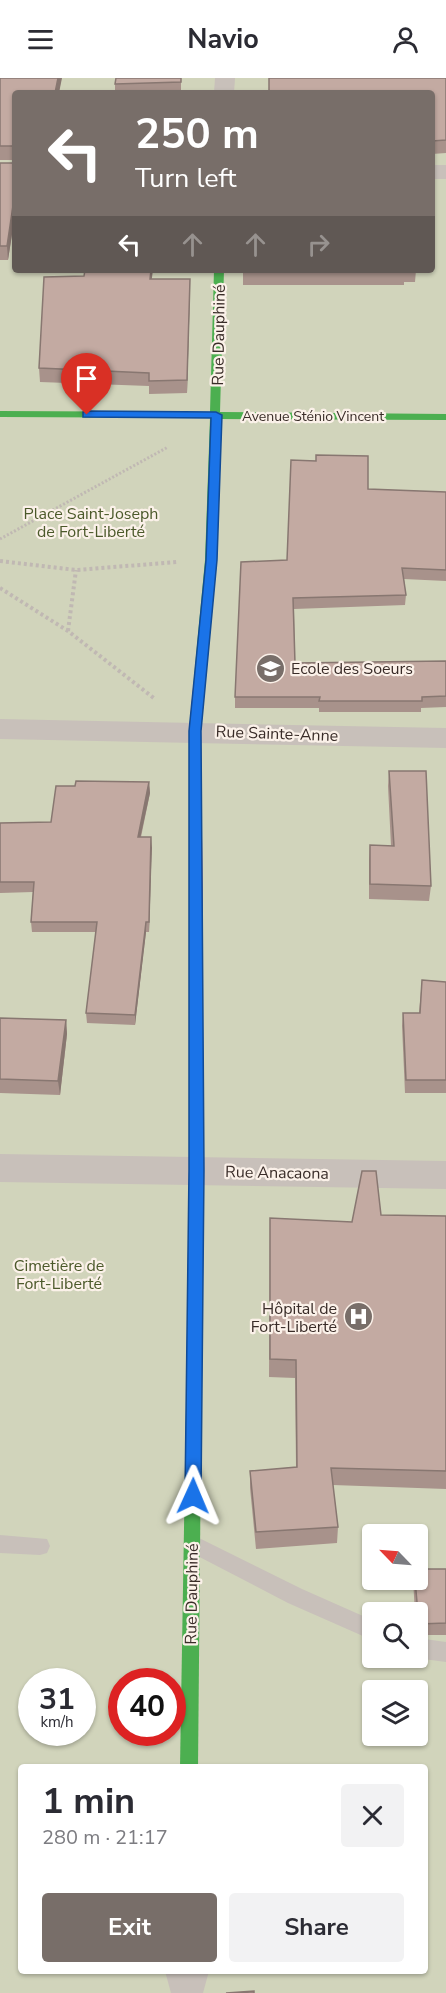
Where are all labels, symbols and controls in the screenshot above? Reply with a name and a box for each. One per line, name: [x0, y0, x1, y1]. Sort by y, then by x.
text: Navio: [187, 21, 259, 58]
icon: menu: [24, 23, 57, 56]
icon: person: [389, 23, 422, 56]
text: 250 m: [135, 106, 259, 163]
icon: left: [36, 114, 114, 192]
text: Turn left: [135, 160, 236, 197]
icon: left: [113, 228, 146, 261]
icon: ahead: [176, 228, 209, 261]
icon: ahead: [239, 228, 272, 261]
icon: right: [302, 228, 335, 261]
street label: Rue Dauphiné: [207, 284, 231, 386]
pin: [61, 353, 112, 415]
icon: arrive: [70, 362, 103, 395]
street label: Avenue Sténio Vincent: [242, 407, 384, 426]
park label: Place Saint-Joseph de Fort-Liberté: [24, 503, 158, 543]
school or university icon: Ecole des Soeurs: [254, 652, 286, 684]
place label: Ecole des Soeurs: [291, 658, 413, 680]
street label: Rue Sainte-Anne: [215, 721, 339, 747]
street label: Rue Anacaona: [225, 1161, 329, 1185]
park label: Cimetière de Fort-Liberté: [14, 1255, 104, 1295]
place label: Hôpital de Fort-Liberté: [251, 1298, 337, 1338]
hospital icon: Hôpital de Fort-Liberté: [342, 1301, 374, 1333]
position arrow: [161, 1464, 225, 1528]
north arrow: [362, 1524, 428, 1590]
map controls: [362, 1524, 428, 1746]
street label: Rue Dauphiné: [180, 1543, 204, 1645]
button: search: [362, 1602, 428, 1668]
speed limit sign: 40: [108, 1668, 186, 1746]
text: 31: [39, 1679, 75, 1720]
button: layers: [362, 1680, 428, 1746]
text: km/h: [40, 1712, 74, 1732]
text: 1 min: [42, 1777, 135, 1826]
button: close: [341, 1784, 404, 1847]
text: 280 m · 21:17: [42, 1824, 168, 1851]
button: Exit: [42, 1893, 217, 1962]
button: Share: [229, 1893, 404, 1962]

